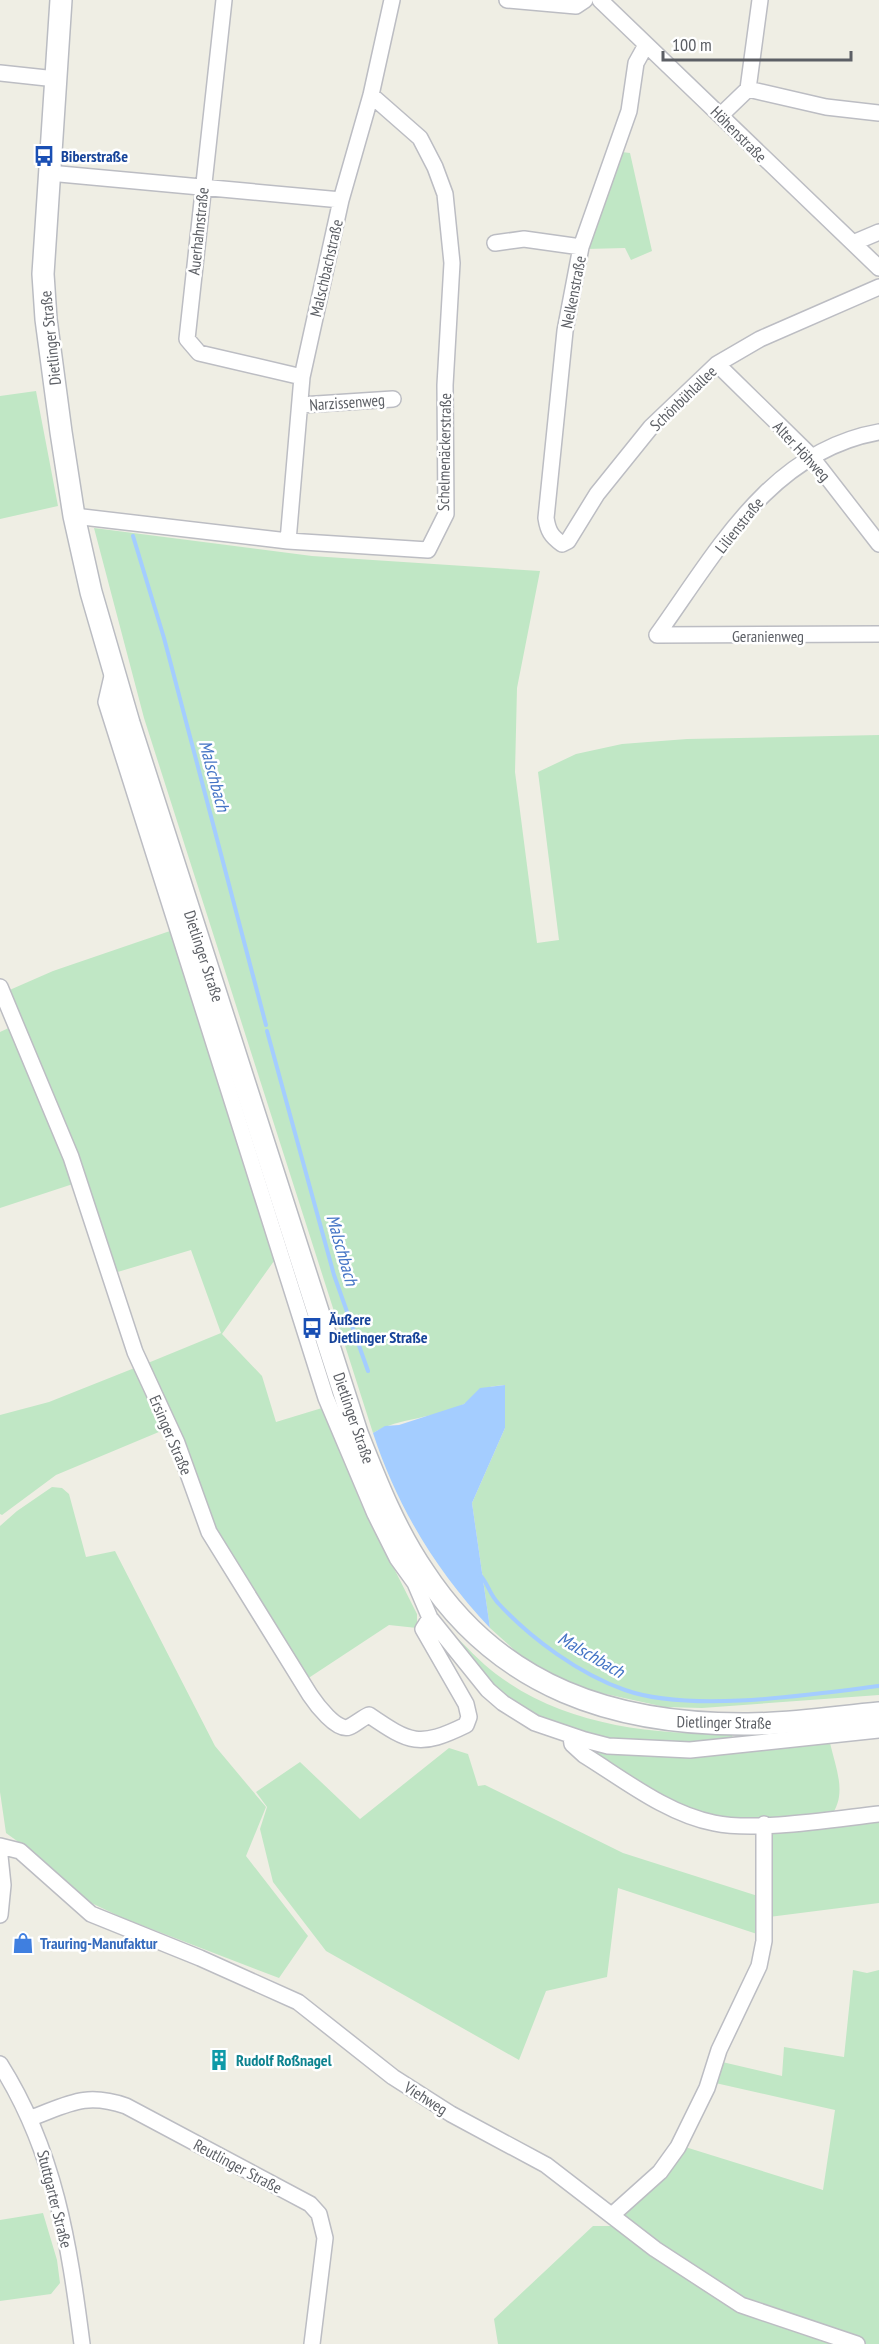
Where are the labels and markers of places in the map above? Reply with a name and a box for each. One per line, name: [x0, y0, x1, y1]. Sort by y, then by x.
bus stop icon: Biberstraße: [32, 144, 56, 168]
place label: Biberstraße: [61, 146, 128, 166]
place label: Äußere Dietlinger Straße: [328, 1309, 428, 1347]
bus stop icon: Äußere Dietlinger Straße: [300, 1316, 324, 1340]
shop icon: Trauring-Manufaktur: [11, 1931, 35, 1955]
place label: Trauring-Manufaktur: [40, 1933, 158, 1953]
building icon: Rudolf Roßnagel: [207, 2048, 231, 2072]
place label: Rudolf Roßnagel: [236, 2050, 332, 2070]

